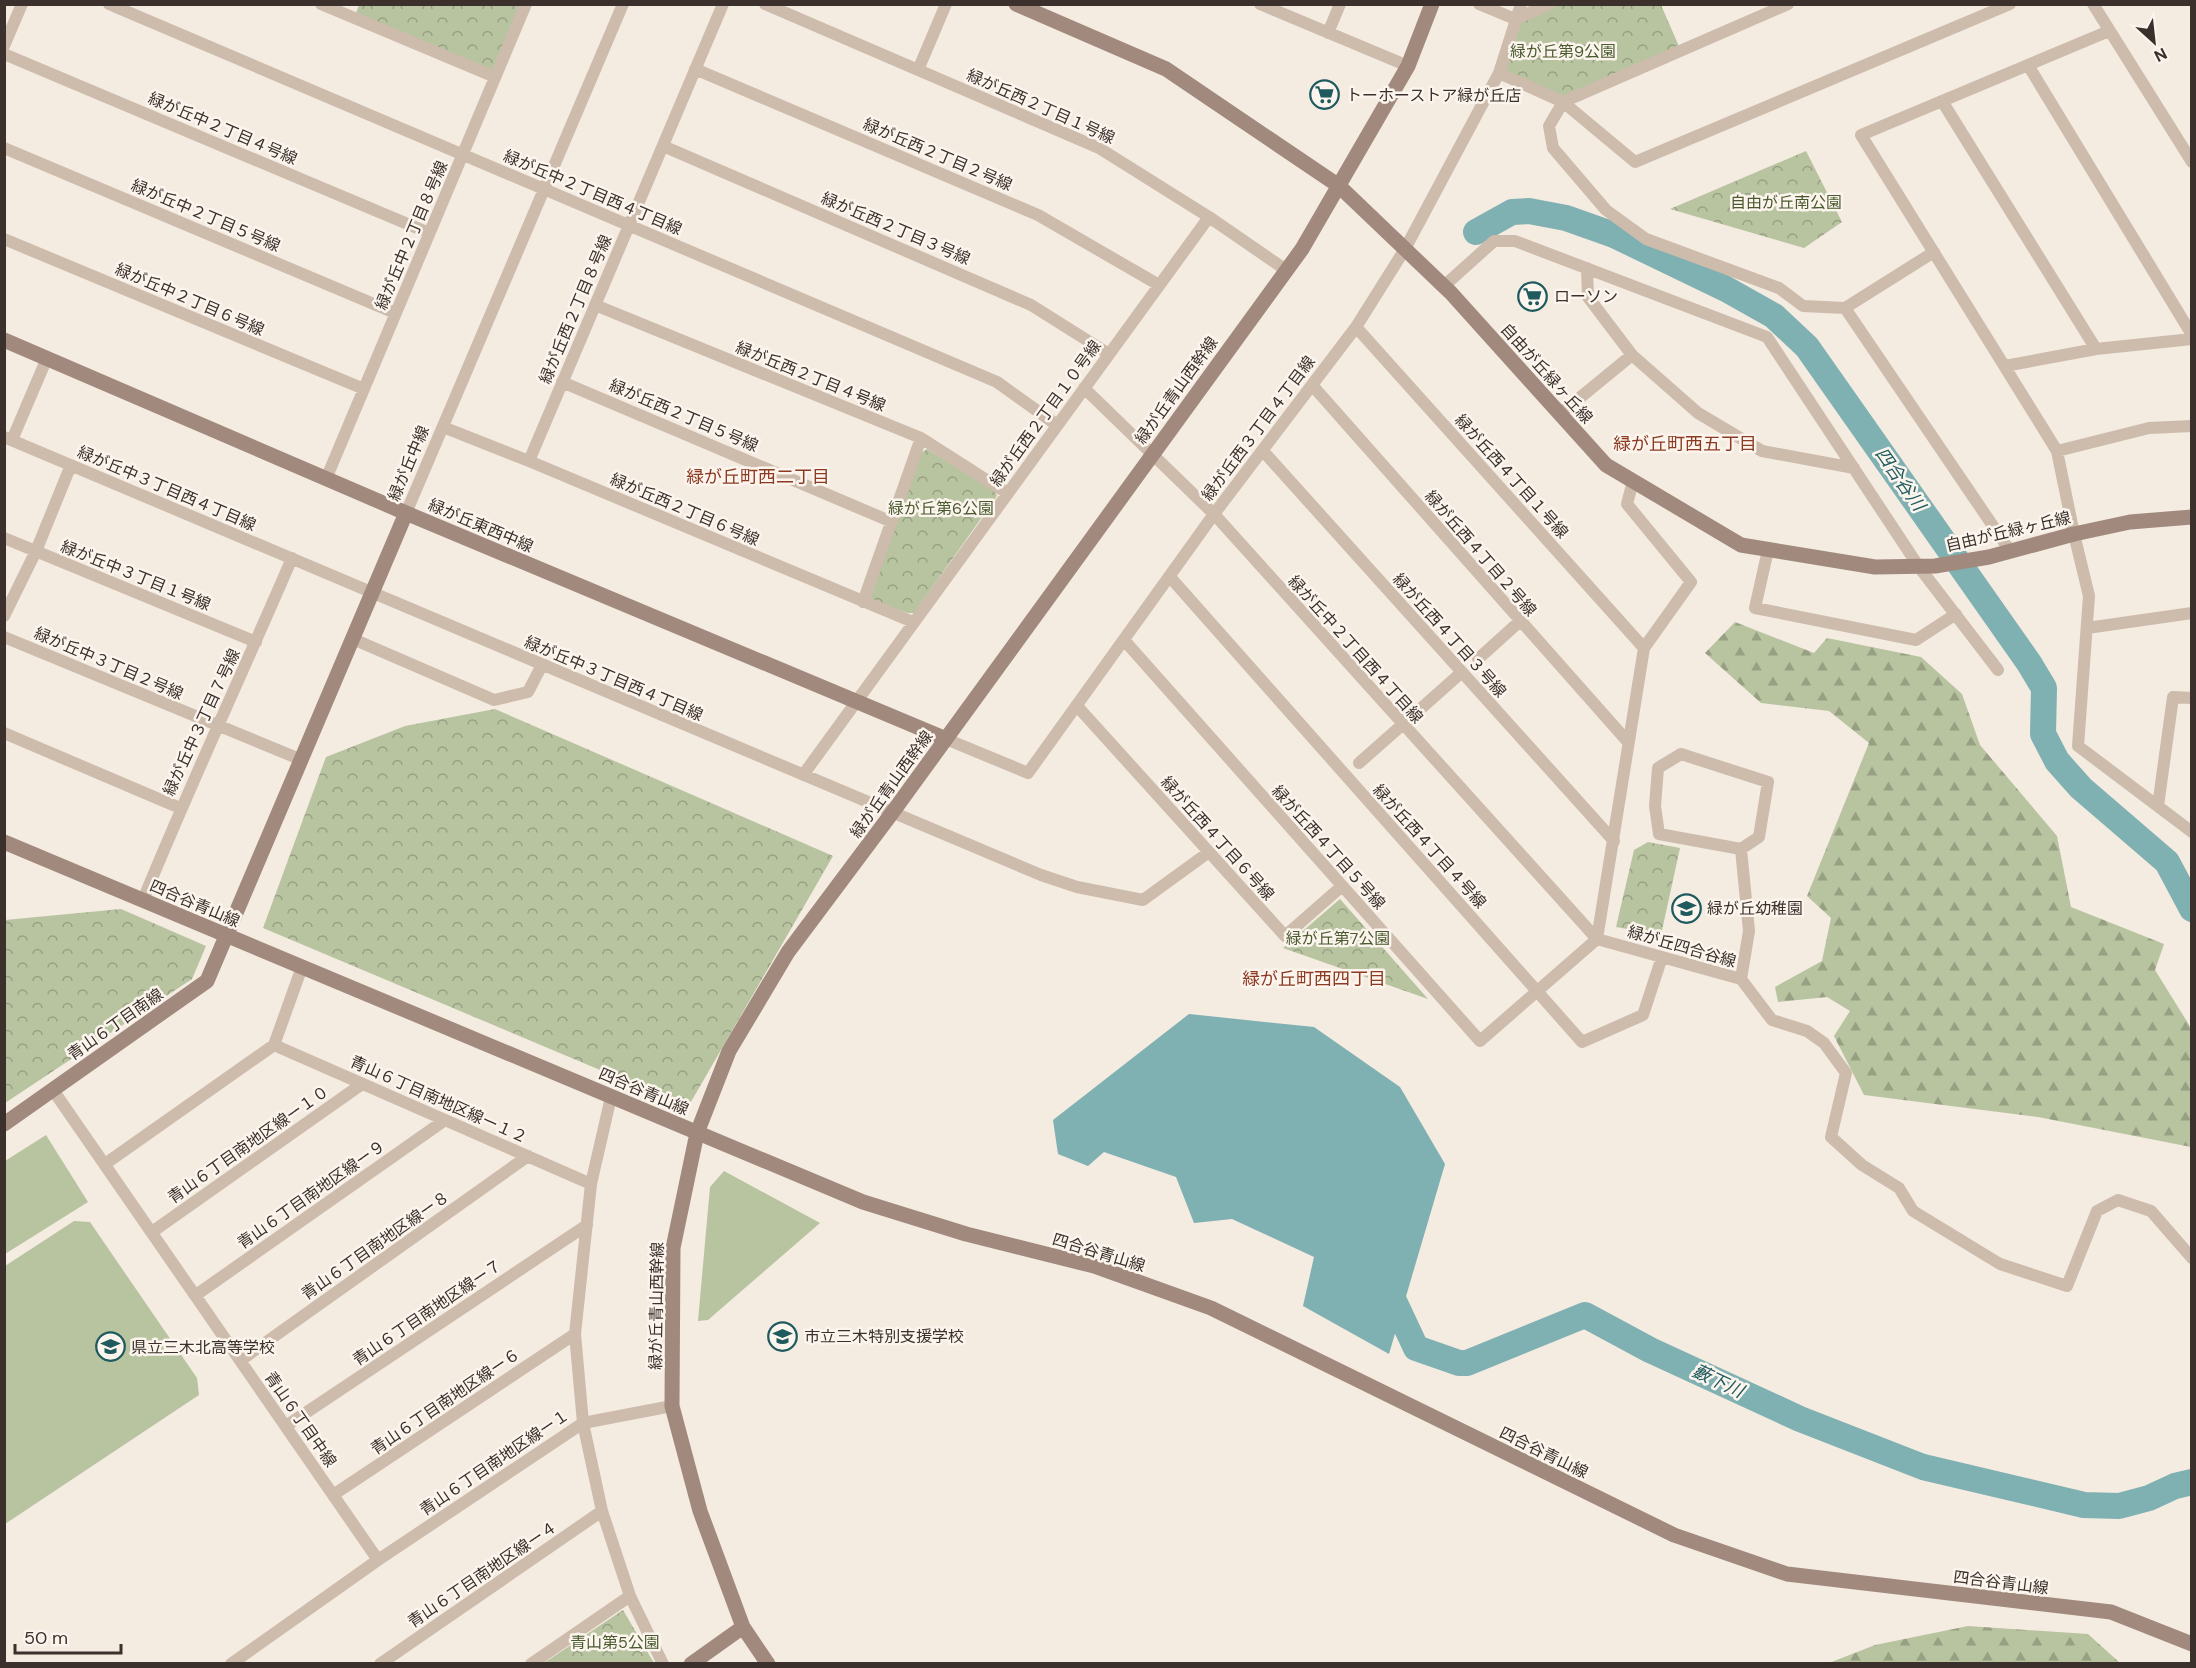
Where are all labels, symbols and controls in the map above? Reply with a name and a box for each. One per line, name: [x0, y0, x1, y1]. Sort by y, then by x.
north arrow: [2124, 12, 2184, 72]
park label: 緑が丘第9公園: [1510, 41, 1616, 62]
text: N: [2151, 43, 2171, 67]
street label: 緑が丘西２丁目１号線: [963, 64, 1118, 149]
supermarket icon: トーホーストア緑が丘店: [1309, 79, 1341, 111]
place label: トーホーストア緑が丘店: [1346, 85, 1521, 106]
street label: 緑が丘中２丁目４号線: [145, 88, 301, 169]
street label: 緑が丘西２丁目２号線: [860, 114, 1016, 195]
street label: 緑が丘中２丁目西４丁目線: [500, 145, 685, 240]
street label: 緑が丘中２丁目８号線: [371, 157, 452, 313]
street label: 緑が丘中２丁目５号線: [128, 175, 284, 256]
street label: 緑が丘西２丁目３号線: [818, 188, 974, 269]
park label: 自由が丘南公園: [1730, 192, 1842, 213]
street label: 緑が丘西２丁目８号線: [535, 231, 616, 387]
street label: 緑が丘中２丁目６号線: [112, 259, 268, 340]
supermarket icon: ローソン: [1517, 280, 1549, 312]
place label: ローソン: [1554, 286, 1618, 307]
street label: 自由が丘緑ヶ丘線: [1496, 319, 1597, 428]
street label: 緑が丘青山西幹線: [1130, 332, 1223, 448]
street label: 緑が丘西２丁目１０号線: [985, 336, 1106, 491]
street label: 緑が丘西２丁目４号線: [733, 337, 889, 416]
street label: 緑が丘西３丁目４丁目線: [1197, 352, 1320, 505]
street label: 緑が丘西２丁目５号線: [606, 375, 762, 456]
street label: 緑が丘西４丁目１号線: [1450, 410, 1573, 543]
street label: 緑が丘中線: [383, 422, 434, 504]
district label: 緑が丘町西五丁目: [1613, 432, 1757, 456]
street label: 緑が丘中３丁目西４丁目線: [74, 441, 259, 536]
water label: 四合谷川: [1870, 443, 1932, 517]
district label: 緑が丘町西二丁目: [686, 465, 830, 489]
street label: 緑が丘西２丁目６号線: [607, 469, 763, 550]
street label: 緑が丘西４丁目２号線: [1420, 486, 1541, 621]
street label: 緑が丘東西中線: [425, 494, 536, 557]
park label: 緑が丘第6公園: [888, 498, 994, 519]
street label: 自由が丘緑ヶ丘線: [1943, 507, 2073, 556]
street label: 緑が丘中３丁目１号線: [58, 536, 214, 615]
street label: 緑が丘西４丁目３号線: [1388, 569, 1511, 702]
street label: 緑が丘中２丁目西４丁目線: [1284, 571, 1428, 728]
street label: 緑が丘中３丁目２号線: [31, 623, 187, 704]
street label: 緑が丘中３丁目西４丁目線: [521, 631, 706, 726]
street label: 緑が丘中３丁目７号線: [158, 645, 245, 799]
street label: 緑が丘青山西幹線: [845, 726, 938, 842]
street label: 緑が丘西４丁目６号線: [1156, 772, 1279, 905]
street label: 緑が丘西４丁目４号線: [1368, 780, 1491, 913]
street label: 緑が丘西４丁目５号線: [1267, 781, 1390, 914]
street label: 四合谷青山線: [147, 875, 243, 932]
school or university icon: 緑が丘幼稚園: [1670, 892, 1702, 924]
place label: 緑が丘幼稚園: [1707, 898, 1803, 919]
street label: 緑が丘四合谷線: [1625, 921, 1739, 972]
park label: 緑が丘第7公園: [1286, 928, 1390, 949]
district label: 緑が丘町西四丁目: [1242, 967, 1386, 991]
street label: 青山６丁目南線: [63, 984, 167, 1065]
street label: 青山６丁目南地区線ー１２: [347, 1051, 531, 1148]
street label: 四合谷青山線: [596, 1063, 692, 1120]
street label: 青山６丁目南地区線ー１０: [164, 1081, 333, 1208]
street label: 青山６丁目南地区線ー９: [233, 1135, 389, 1253]
street label: 青山６丁目南地区線ー８: [297, 1186, 453, 1304]
street label: 四合谷青山線: [1050, 1228, 1148, 1277]
street label: 緑が丘青山西幹線: [645, 1242, 668, 1370]
street label: 青山６丁目南地区線ー７: [348, 1254, 506, 1370]
school or university icon: 市立三木特別支援学校: [767, 1320, 799, 1352]
place label: 市立三木特別支援学校: [804, 1326, 964, 1347]
school or university icon: 県立三木北高等学校: [94, 1331, 126, 1363]
place label: 県立三木北高等学校: [131, 1337, 275, 1358]
street label: 青山６丁目南地区線ー６: [366, 1343, 524, 1459]
water label: 藪下川: [1688, 1359, 1749, 1404]
street label: 青山６丁目中線: [260, 1367, 341, 1471]
street label: 青山６丁目南地区線ー１: [415, 1404, 573, 1520]
street label: 四合谷青山線: [1496, 1422, 1592, 1483]
street label: 青山６丁目南地区線ー４: [403, 1516, 561, 1632]
street label: 四合谷青山線: [1952, 1566, 2050, 1599]
scale bar: [15, 1617, 122, 1655]
text: 50 m: [24, 1626, 68, 1650]
park label: 青山第5公園: [570, 1632, 660, 1653]

